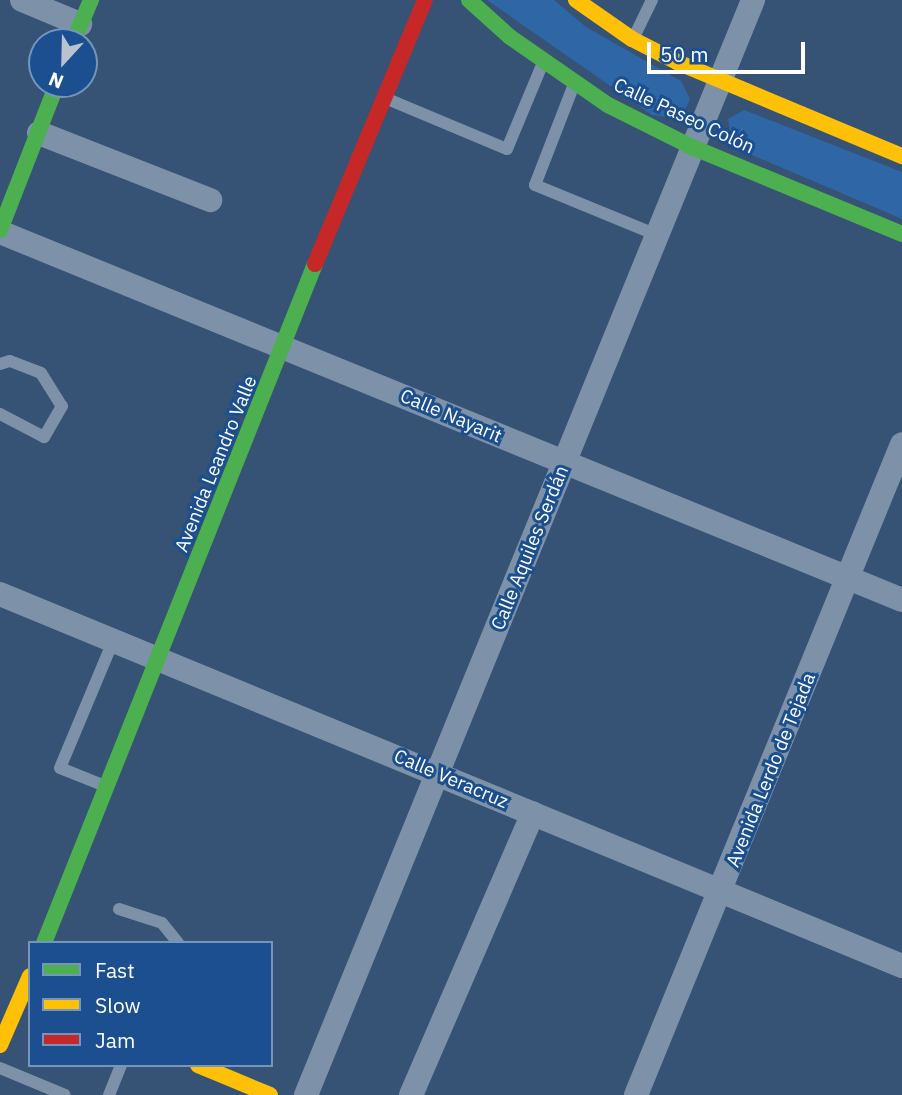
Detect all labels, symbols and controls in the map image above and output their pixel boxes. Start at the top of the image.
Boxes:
north arrow [28,28,98,98]
scale bar [650,28,808,72]
text: 50 m [660,40,709,68]
text: N [45,67,67,94]
street label: Calle Paseo Colón [610,73,758,159]
street label: Avenida Leandro Valle [170,373,262,555]
street label: Calle Nayarit [397,384,505,448]
street label: Calle Aquiles Serdán [487,462,573,634]
street label: Avenida Lerdo de Tejada [722,670,820,870]
street label: Calle Veracruz [391,745,511,813]
legend [28,941,273,1067]
text: Fast [95,956,135,984]
text: Slow [95,991,141,1019]
text: Jam [95,1026,135,1054]

